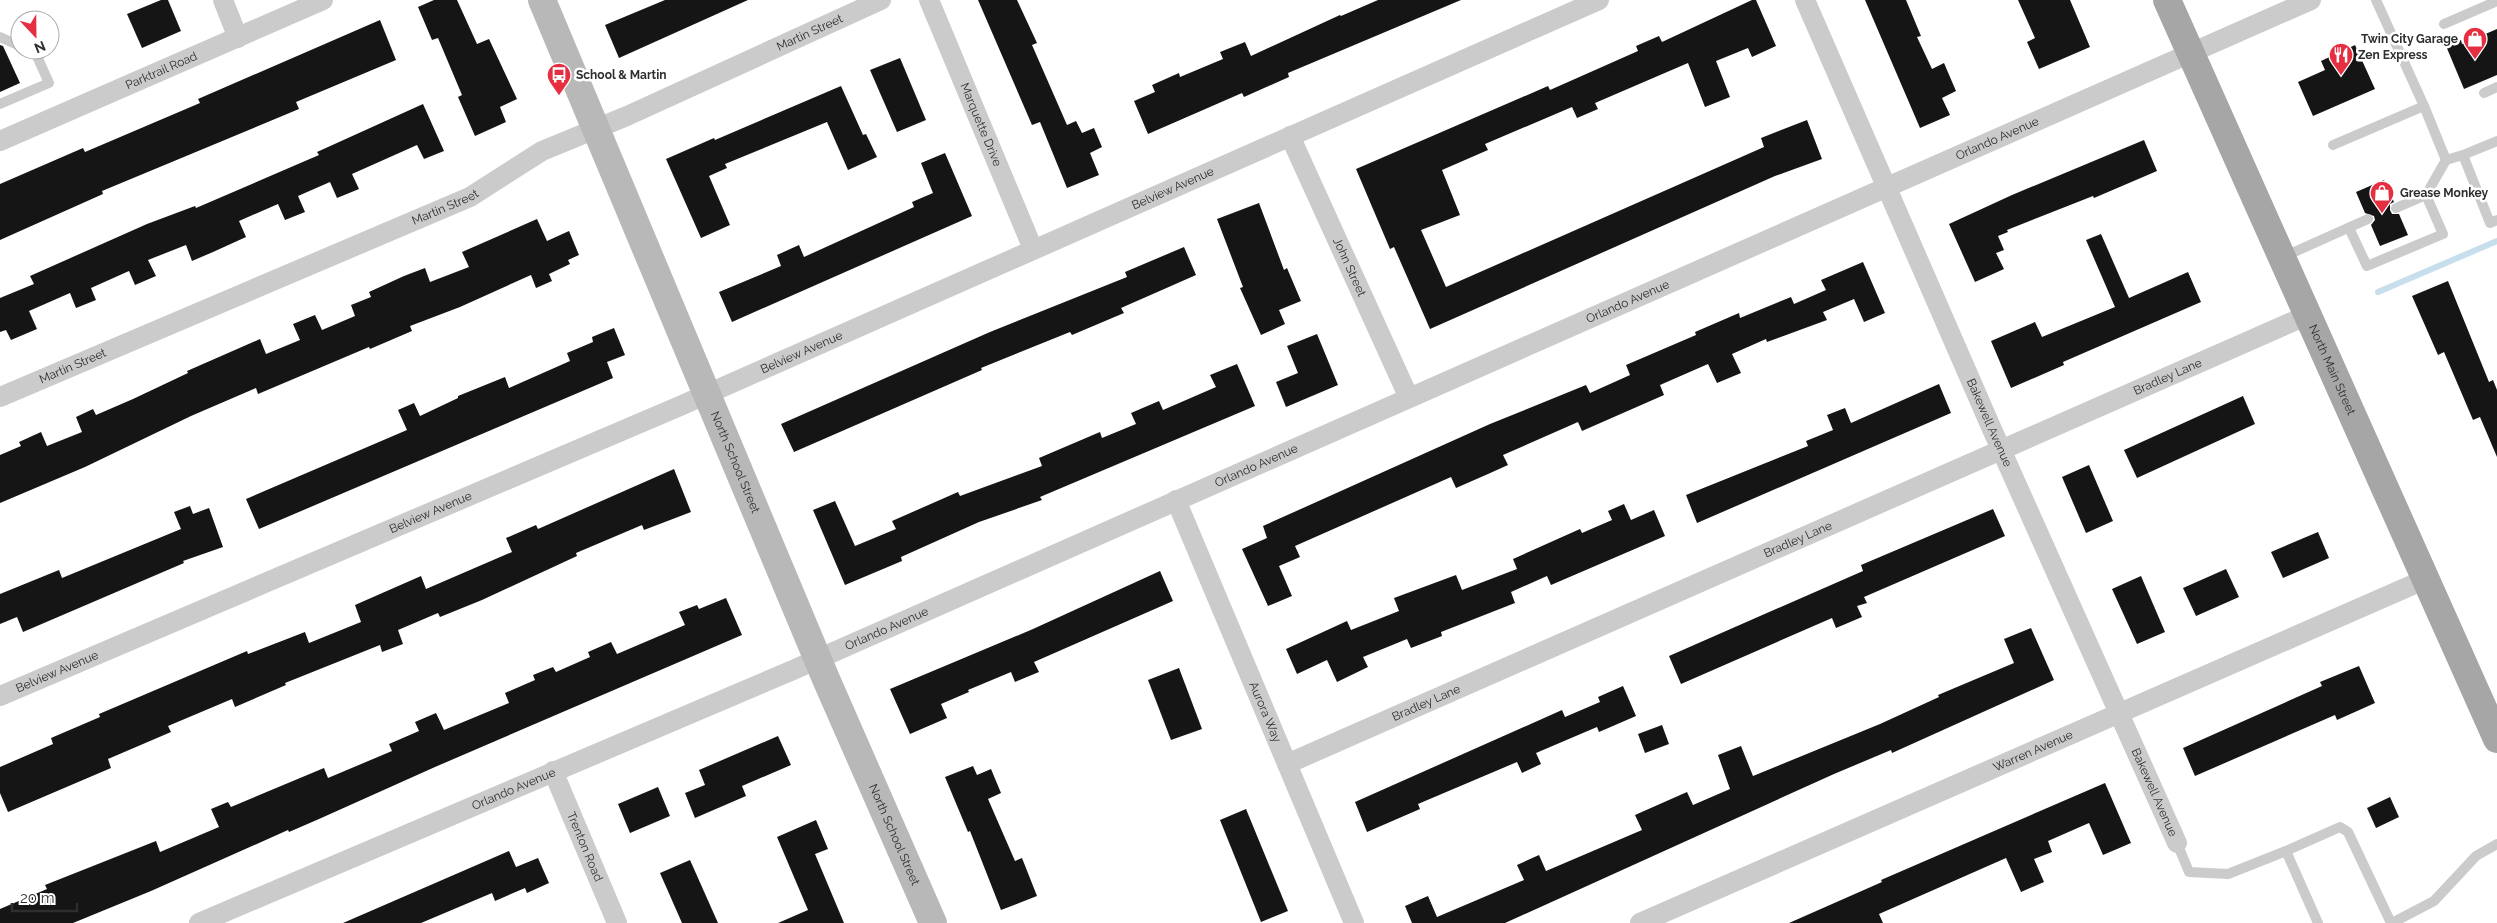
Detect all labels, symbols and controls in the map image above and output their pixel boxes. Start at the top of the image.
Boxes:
north arrow [10,10,60,60]
street label: Martin Street [774,11,845,54]
shop icon: Twin City Garage [2462,26,2488,60]
place label: Twin City Garage [2361,32,2458,46]
text: N [32,38,48,56]
restaurant icon: Zen Express [2328,42,2354,76]
place label: Zen Express [2358,48,2428,62]
street label: Parktrail Road [123,49,199,92]
bus stop icon: School & Martin [546,62,572,96]
place label: School & Martin [576,68,666,82]
street label: Marquette Drive [957,81,1005,168]
street label: Orlando Avenue [1954,114,2041,163]
street label: Belview Avenue [1130,164,1216,213]
shop icon: Grease Monkey [2369,180,2395,214]
street label: Martin Street [410,186,481,228]
place label: Grease Monkey [2400,186,2488,200]
street label: John Street [1330,235,1369,299]
street label: Orlando Avenue [1584,277,1671,326]
street label: North Main Street [2306,322,2358,417]
street label: Belview Avenue [758,328,845,377]
street label: Martin Street [37,346,108,386]
street label: Bradley Lane [2131,356,2204,398]
street label: Bakewell Avenue [1964,376,2015,469]
street label: North School Street [708,409,763,515]
street label: Orlando Avenue [1212,441,1300,490]
street label: Belview Avenue [387,489,474,536]
street label: Bradley Lane [1761,518,1834,561]
street label: Orlando Avenue [843,604,930,653]
street label: Belview Avenue [14,648,100,695]
street label: Aurora Way [1246,680,1284,745]
street label: Bradley Lane [1390,682,1462,724]
street label: Warren Avenue [1991,727,2075,775]
street label: Bakewell Avenue [2129,746,2180,839]
street label: Orlando Avenue [470,765,558,813]
street label: North School Street [866,782,923,887]
street label: Trenton Road [564,810,606,883]
scale bar [12,880,78,912]
text: 20 m [20,889,55,907]

